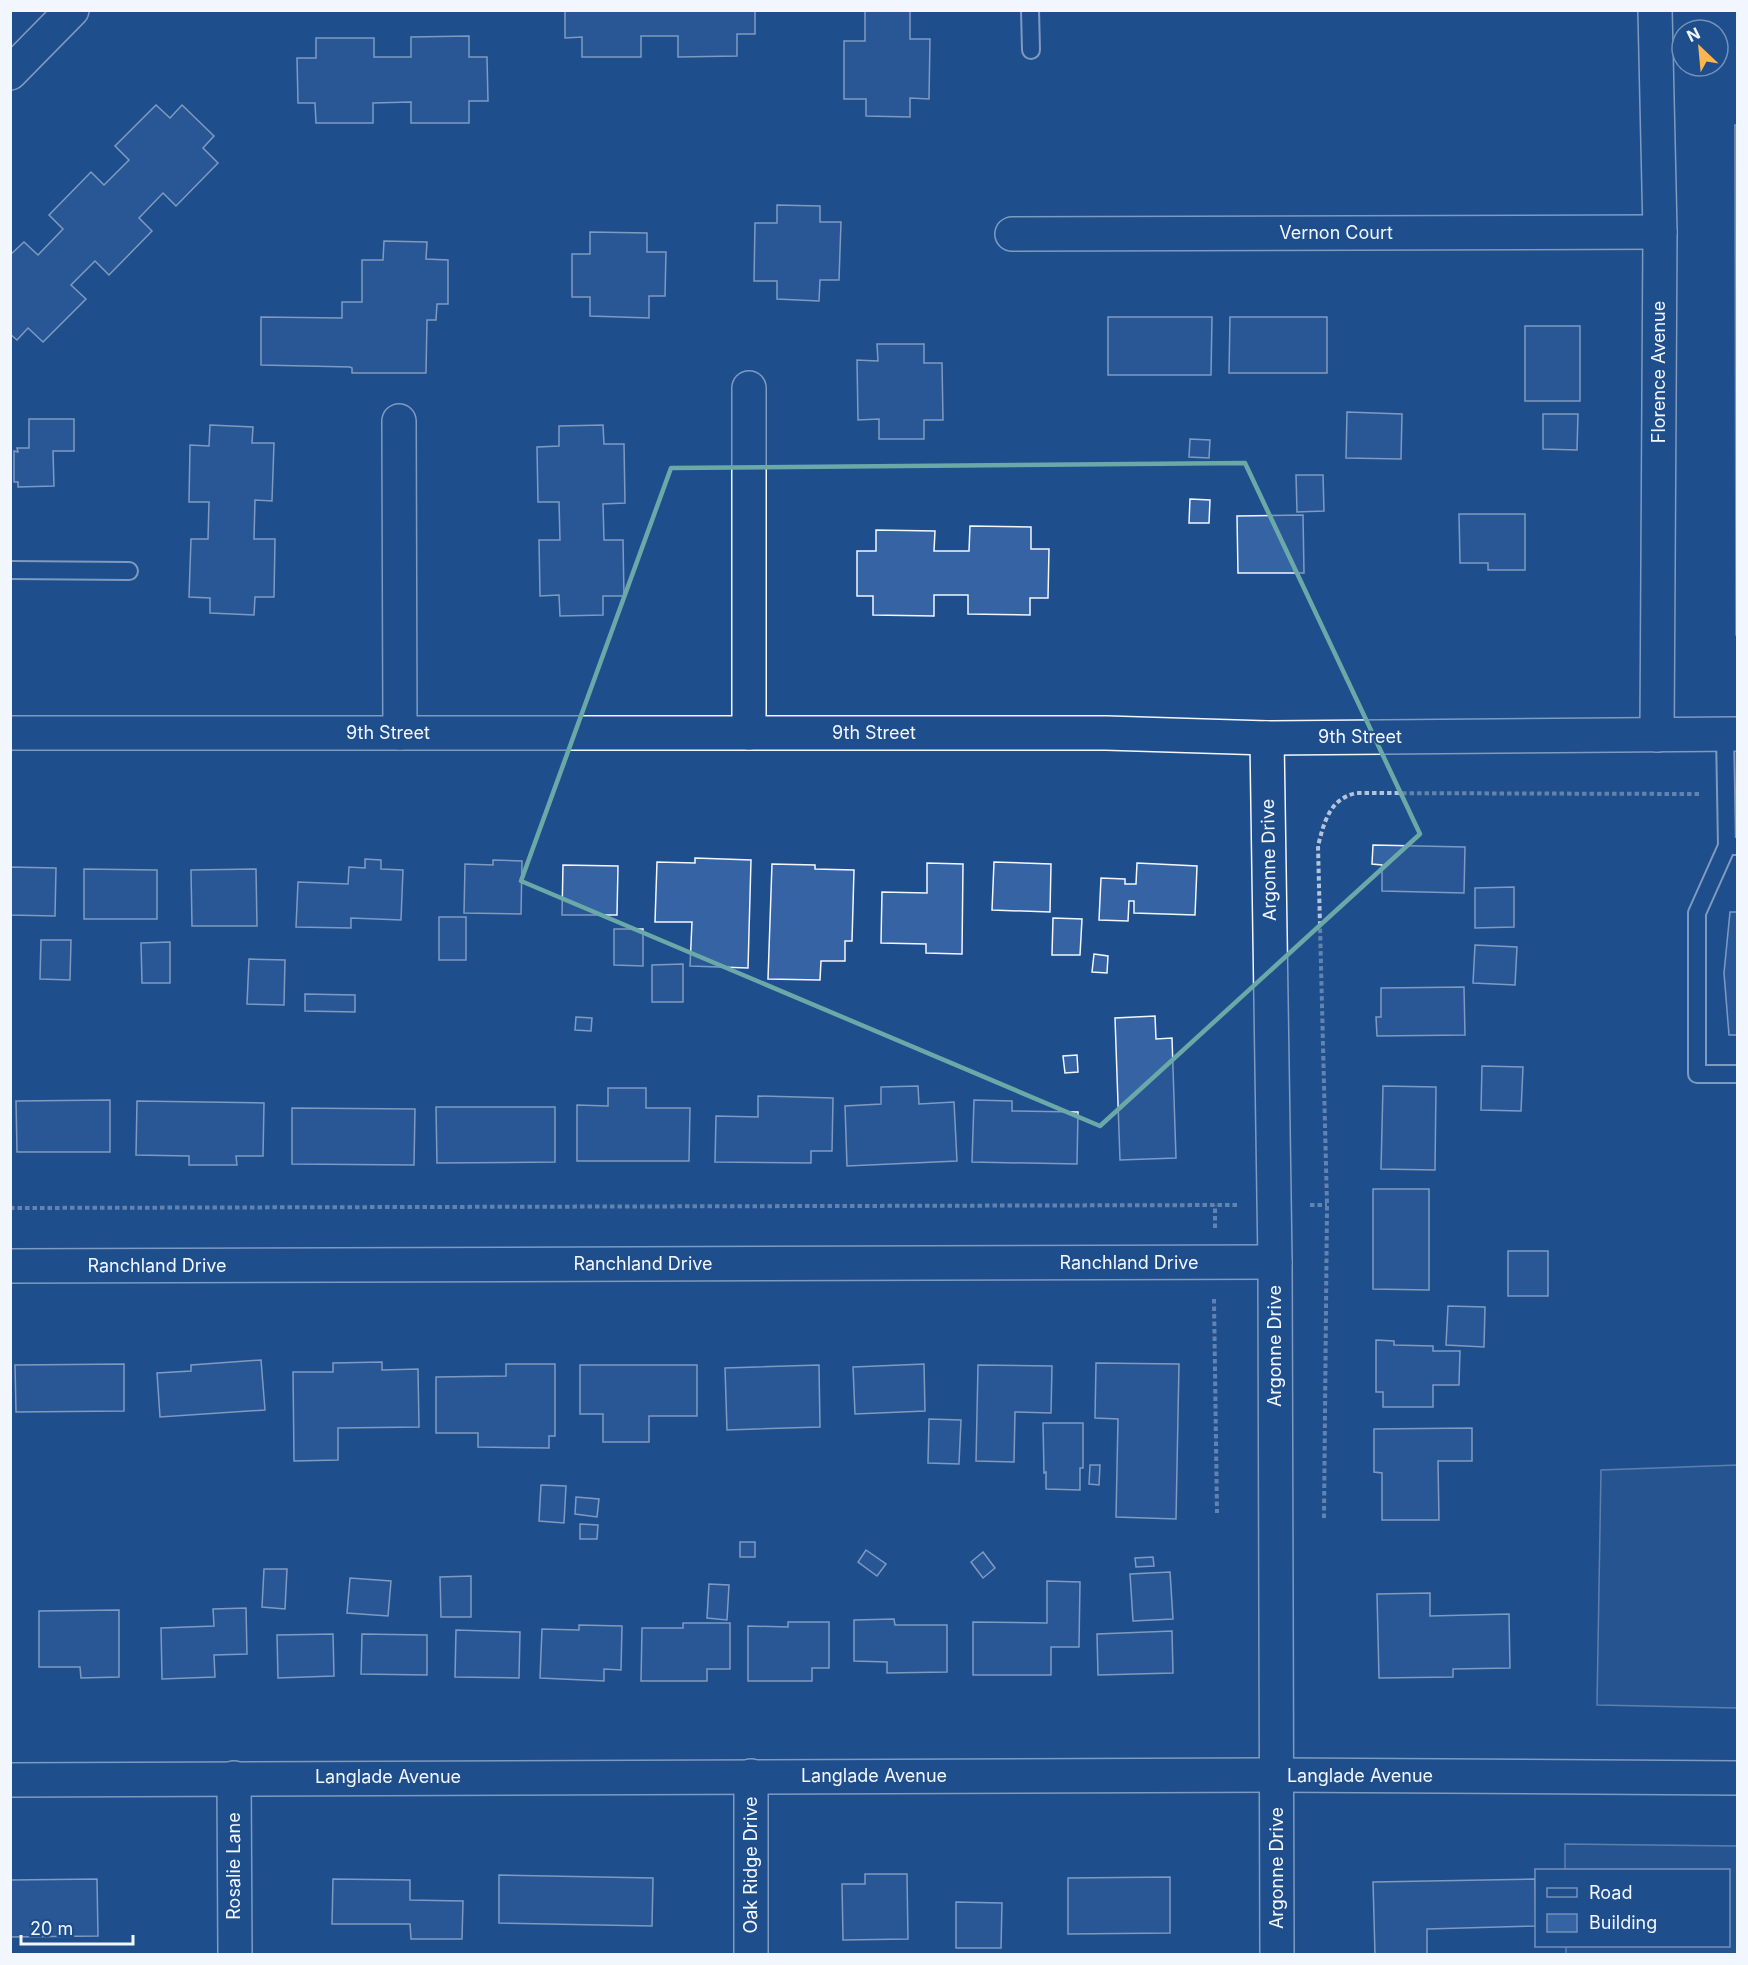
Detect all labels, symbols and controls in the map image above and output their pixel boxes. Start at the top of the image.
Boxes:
north arrow [1670,18,1730,78]
text: N [1684,23,1703,46]
street label: Vernon Court [1279,222,1393,243]
street label: Florence Avenue [1648,301,1669,443]
street label: 9th Street [346,722,430,743]
street label: 9th Street [832,722,916,743]
street label: 9th Street [1318,726,1402,747]
street label: Argonne Drive [1257,799,1280,921]
street label: Ranchland Drive [1059,1252,1199,1273]
street label: Ranchland Drive [573,1253,713,1274]
street label: Ranchland Drive [87,1255,227,1276]
street label: Argonne Drive [1264,1285,1285,1407]
street label: Langlade Avenue [801,1765,947,1786]
street label: Langlade Avenue [1287,1765,1433,1786]
street label: Langlade Avenue [315,1766,461,1787]
street label: Oak Ridge Drive [740,1796,761,1934]
street label: Argonne Drive [1266,1807,1287,1929]
street label: Rosalie Lane [223,1812,244,1920]
legend [1535,1869,1730,1947]
text: Road [1589,1882,1632,1903]
scale bar [21,1908,134,1946]
text: Building [1589,1912,1657,1933]
text: 20 m [30,1918,73,1939]

